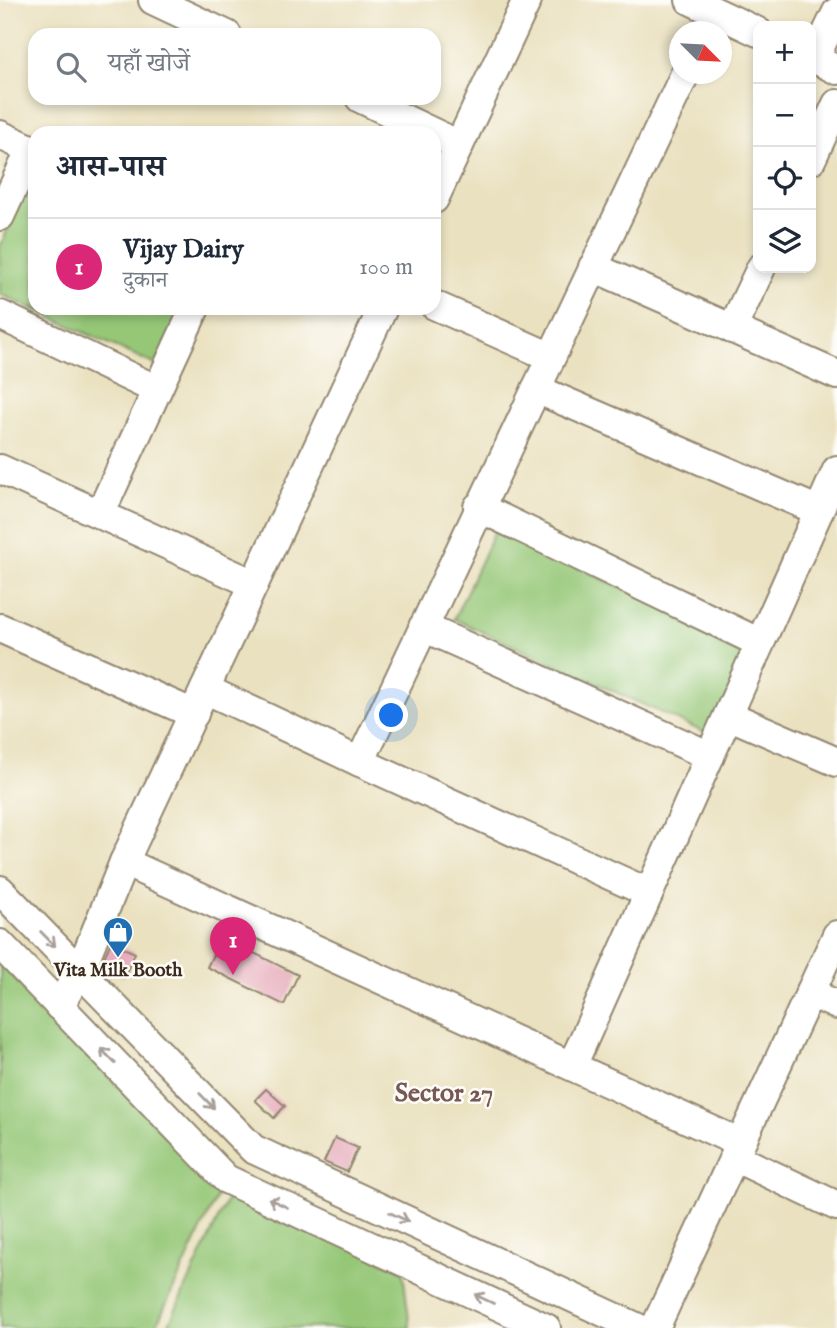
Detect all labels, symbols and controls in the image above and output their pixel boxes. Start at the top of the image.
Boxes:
north arrow [669,21,732,84]
map controls [753,21,816,273]
button: + [753,21,816,84]
search box [28,28,441,105]
text: यहाँ खोजें [108,47,190,80]
icon: search [52,48,90,86]
button: − [753,84,816,147]
button: locate [753,147,816,210]
text: आस-पास [56,149,165,187]
button: layers [753,210,816,273]
text: Vijay Dairy [123,233,244,266]
text: 1 [75,253,83,282]
text: 100 m [359,253,413,282]
text: दुकान [123,266,167,295]
your location [374,698,408,732]
shop icon: Vita Milk Booth [101,915,135,959]
pin: 1 [210,917,256,975]
one-way arrow [39,930,56,947]
place label: Vita Milk Booth [53,959,183,983]
one-way arrow [99,1048,116,1065]
district label: Sector 27 [395,1077,493,1110]
one-way arrow [198,1093,215,1110]
one-way arrow [268,1196,289,1209]
one-way arrow [388,1211,409,1224]
one-way arrow [474,1292,495,1305]

